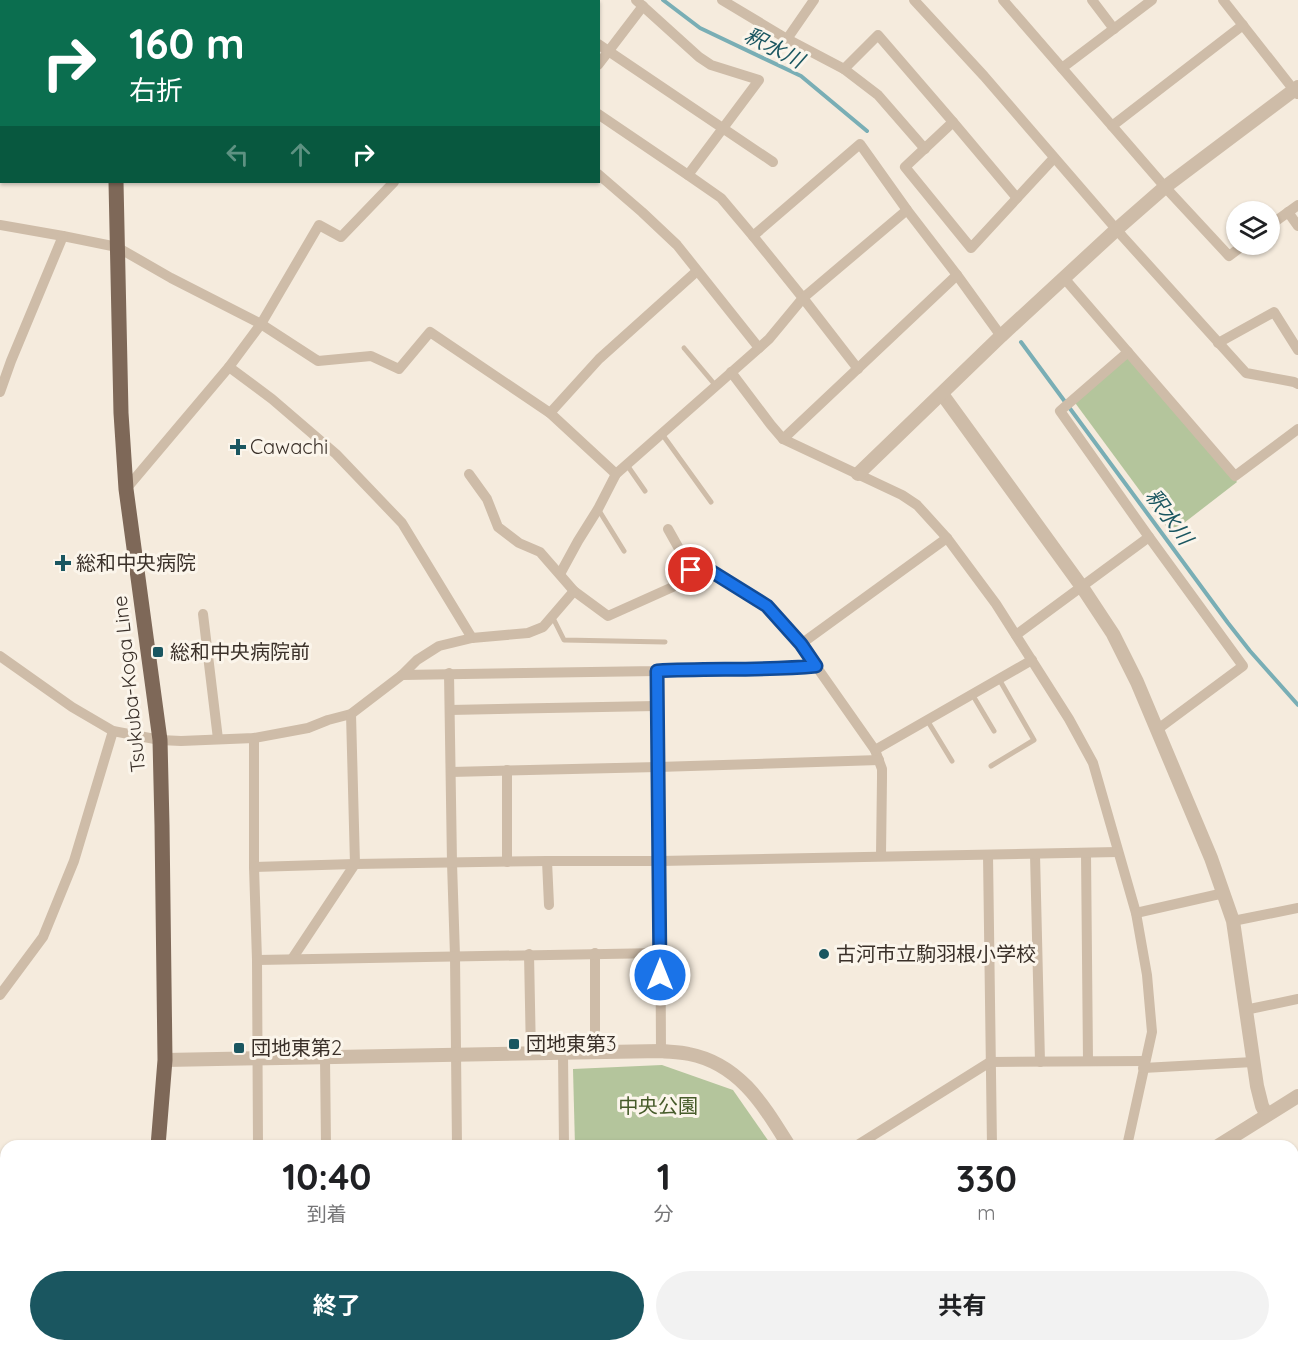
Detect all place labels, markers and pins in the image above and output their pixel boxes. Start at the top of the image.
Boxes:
place label: Cawachi [250,434,328,459]
marker: Cawachi [231,440,245,454]
pin [665,544,716,595]
place label: 総和中央病院 [76,550,196,575]
marker: 総和中央病院 [54,554,72,572]
place label: 総和中央病院前 [170,639,310,664]
marker: 総和中央病院前 [151,645,165,659]
place label: 古河市立駒羽根小学校 [836,941,1036,966]
marker: 古河市立駒羽根小学校 [817,947,831,961]
place label: 団地東第3 [526,1031,616,1056]
place label: 団地東第2 [251,1035,342,1060]
marker: 団地東第3 [507,1037,521,1051]
marker: 団地東第2 [232,1041,246,1055]

